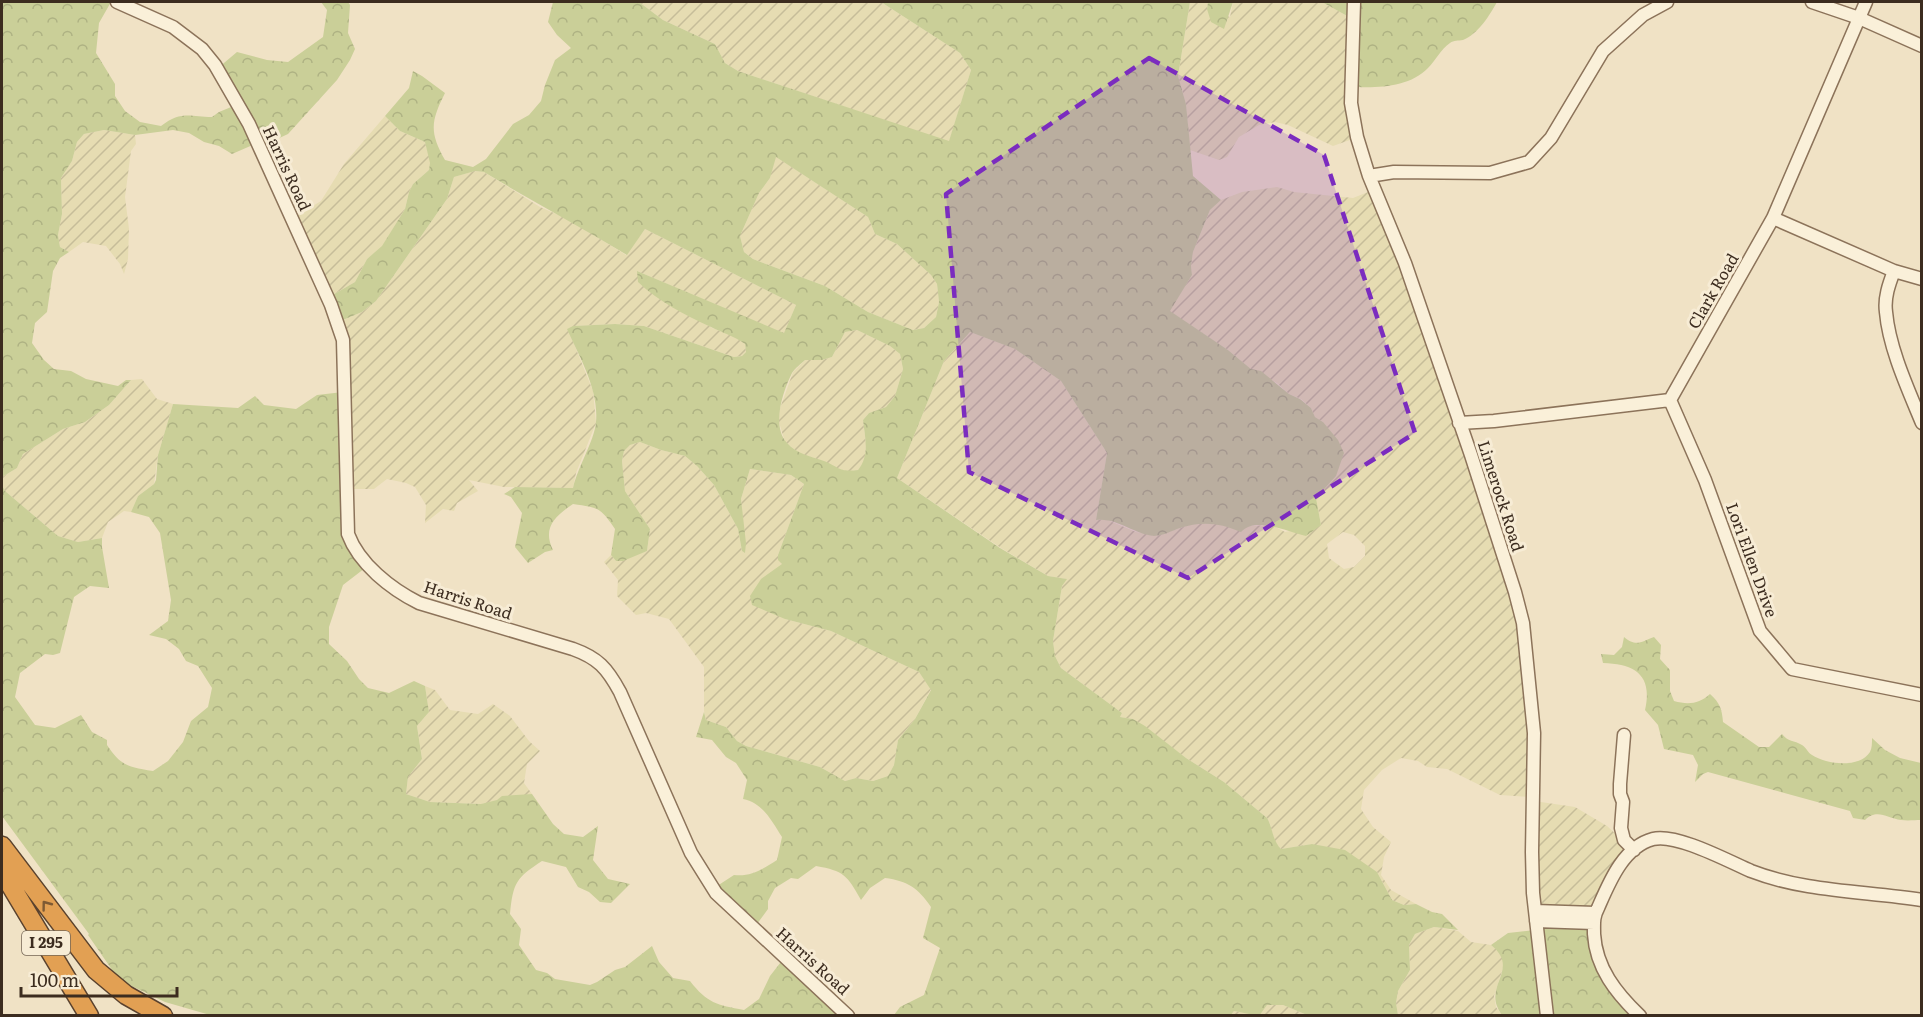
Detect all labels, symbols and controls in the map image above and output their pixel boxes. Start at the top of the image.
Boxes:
street label: Harris Road [258,121,318,214]
street label: Clark Road [1681,248,1744,333]
street label: Limerock Road [1473,437,1531,555]
street label: Lori Ellen Drive [1721,499,1785,620]
street label: Harris Road [421,573,516,625]
one-way arrow [42,901,53,912]
street label: Harris Road [772,921,856,1000]
road number: I 295 [22,931,70,955]
scale bar [21,960,177,998]
text: 100 m [30,966,79,993]

